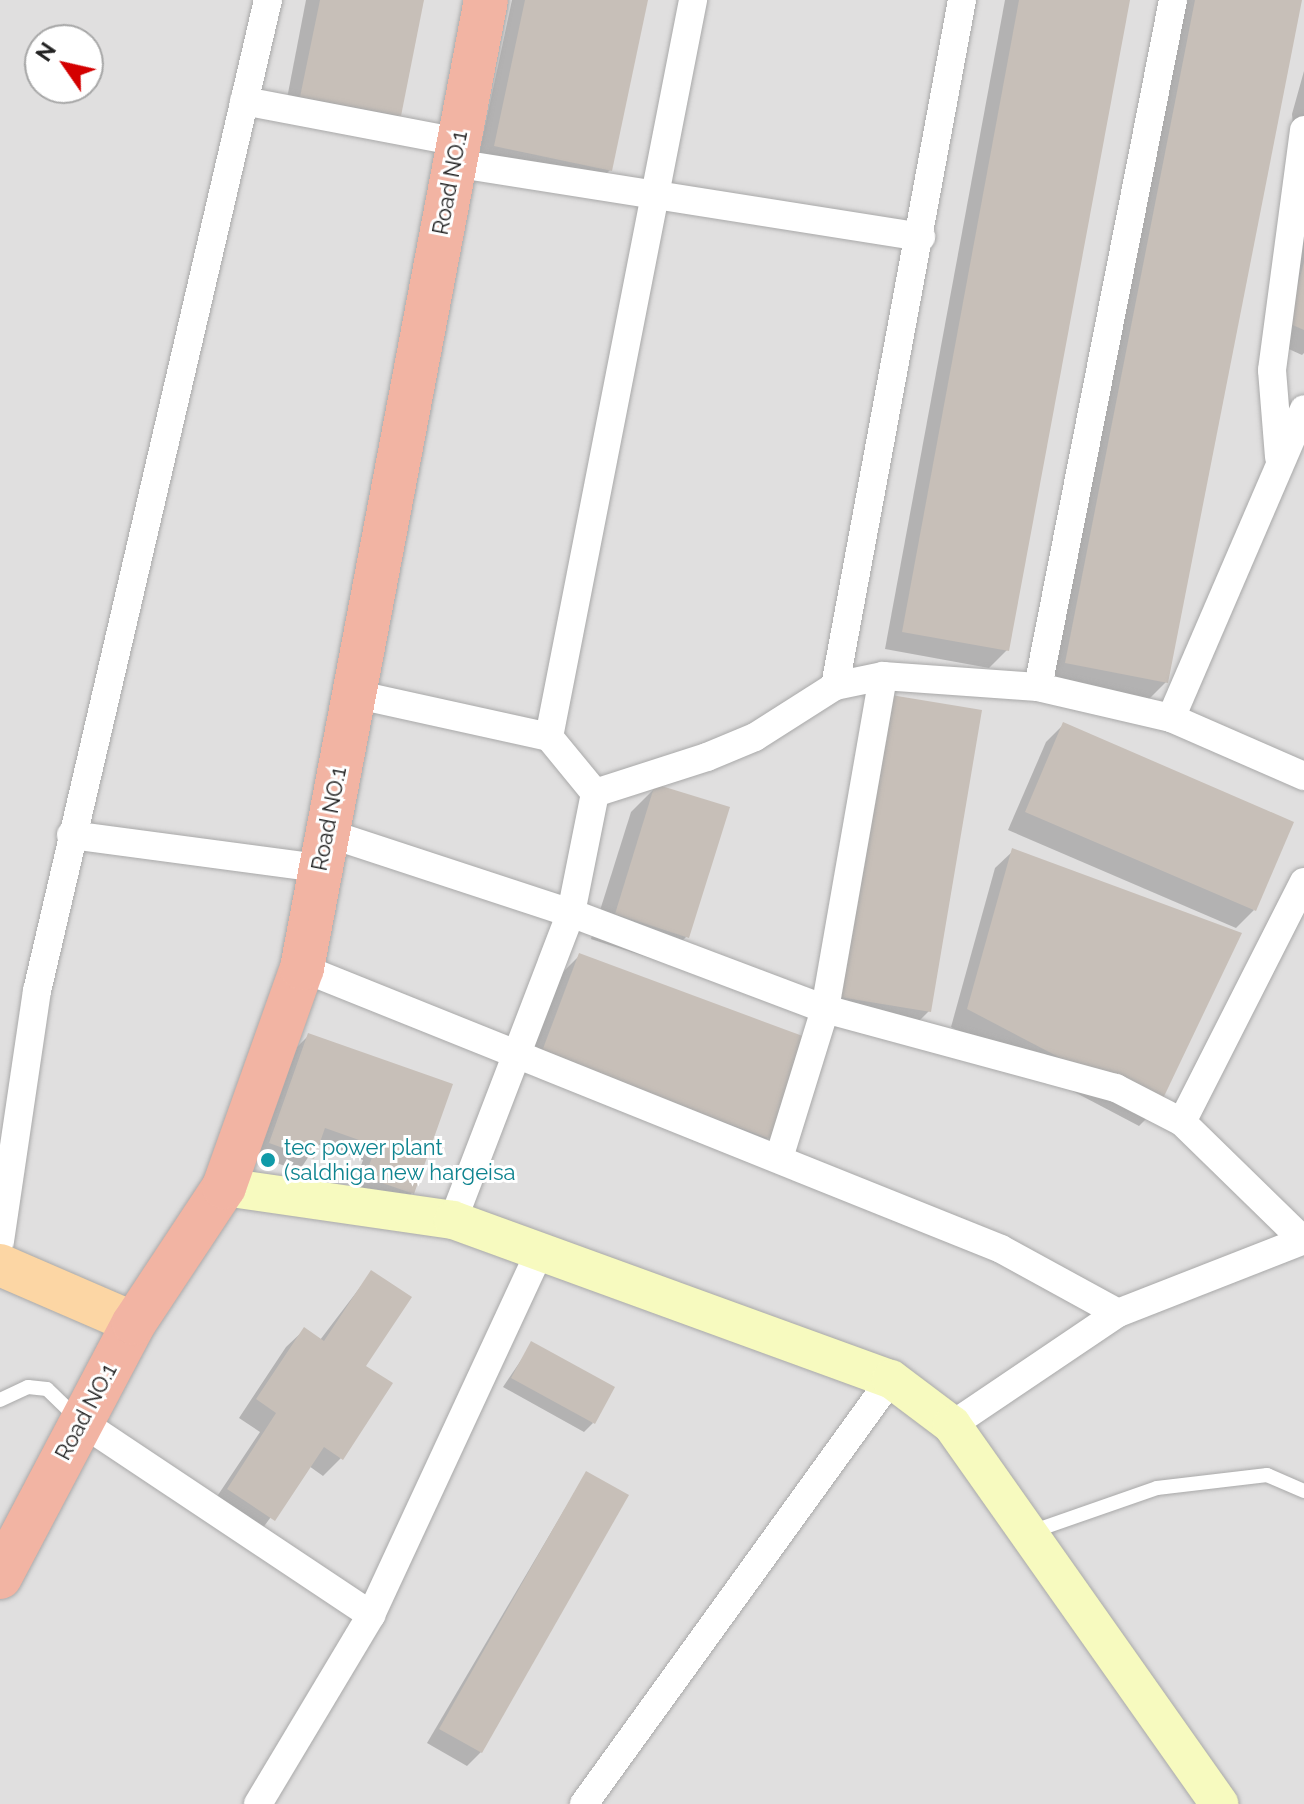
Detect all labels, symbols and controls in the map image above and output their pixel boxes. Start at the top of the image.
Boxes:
north arrow [24,24,104,104]
text: N [30,37,61,66]
street label: Road NO.1 [427,129,473,237]
street label: Road NO.1 [306,765,352,873]
place label: tec power plant (saldhiga new hargeisa [284,1134,516,1186]
marker: tec power plant (saldhiga new hargeisa [259,1151,277,1169]
street label: Road NO.1 [50,1359,122,1465]

